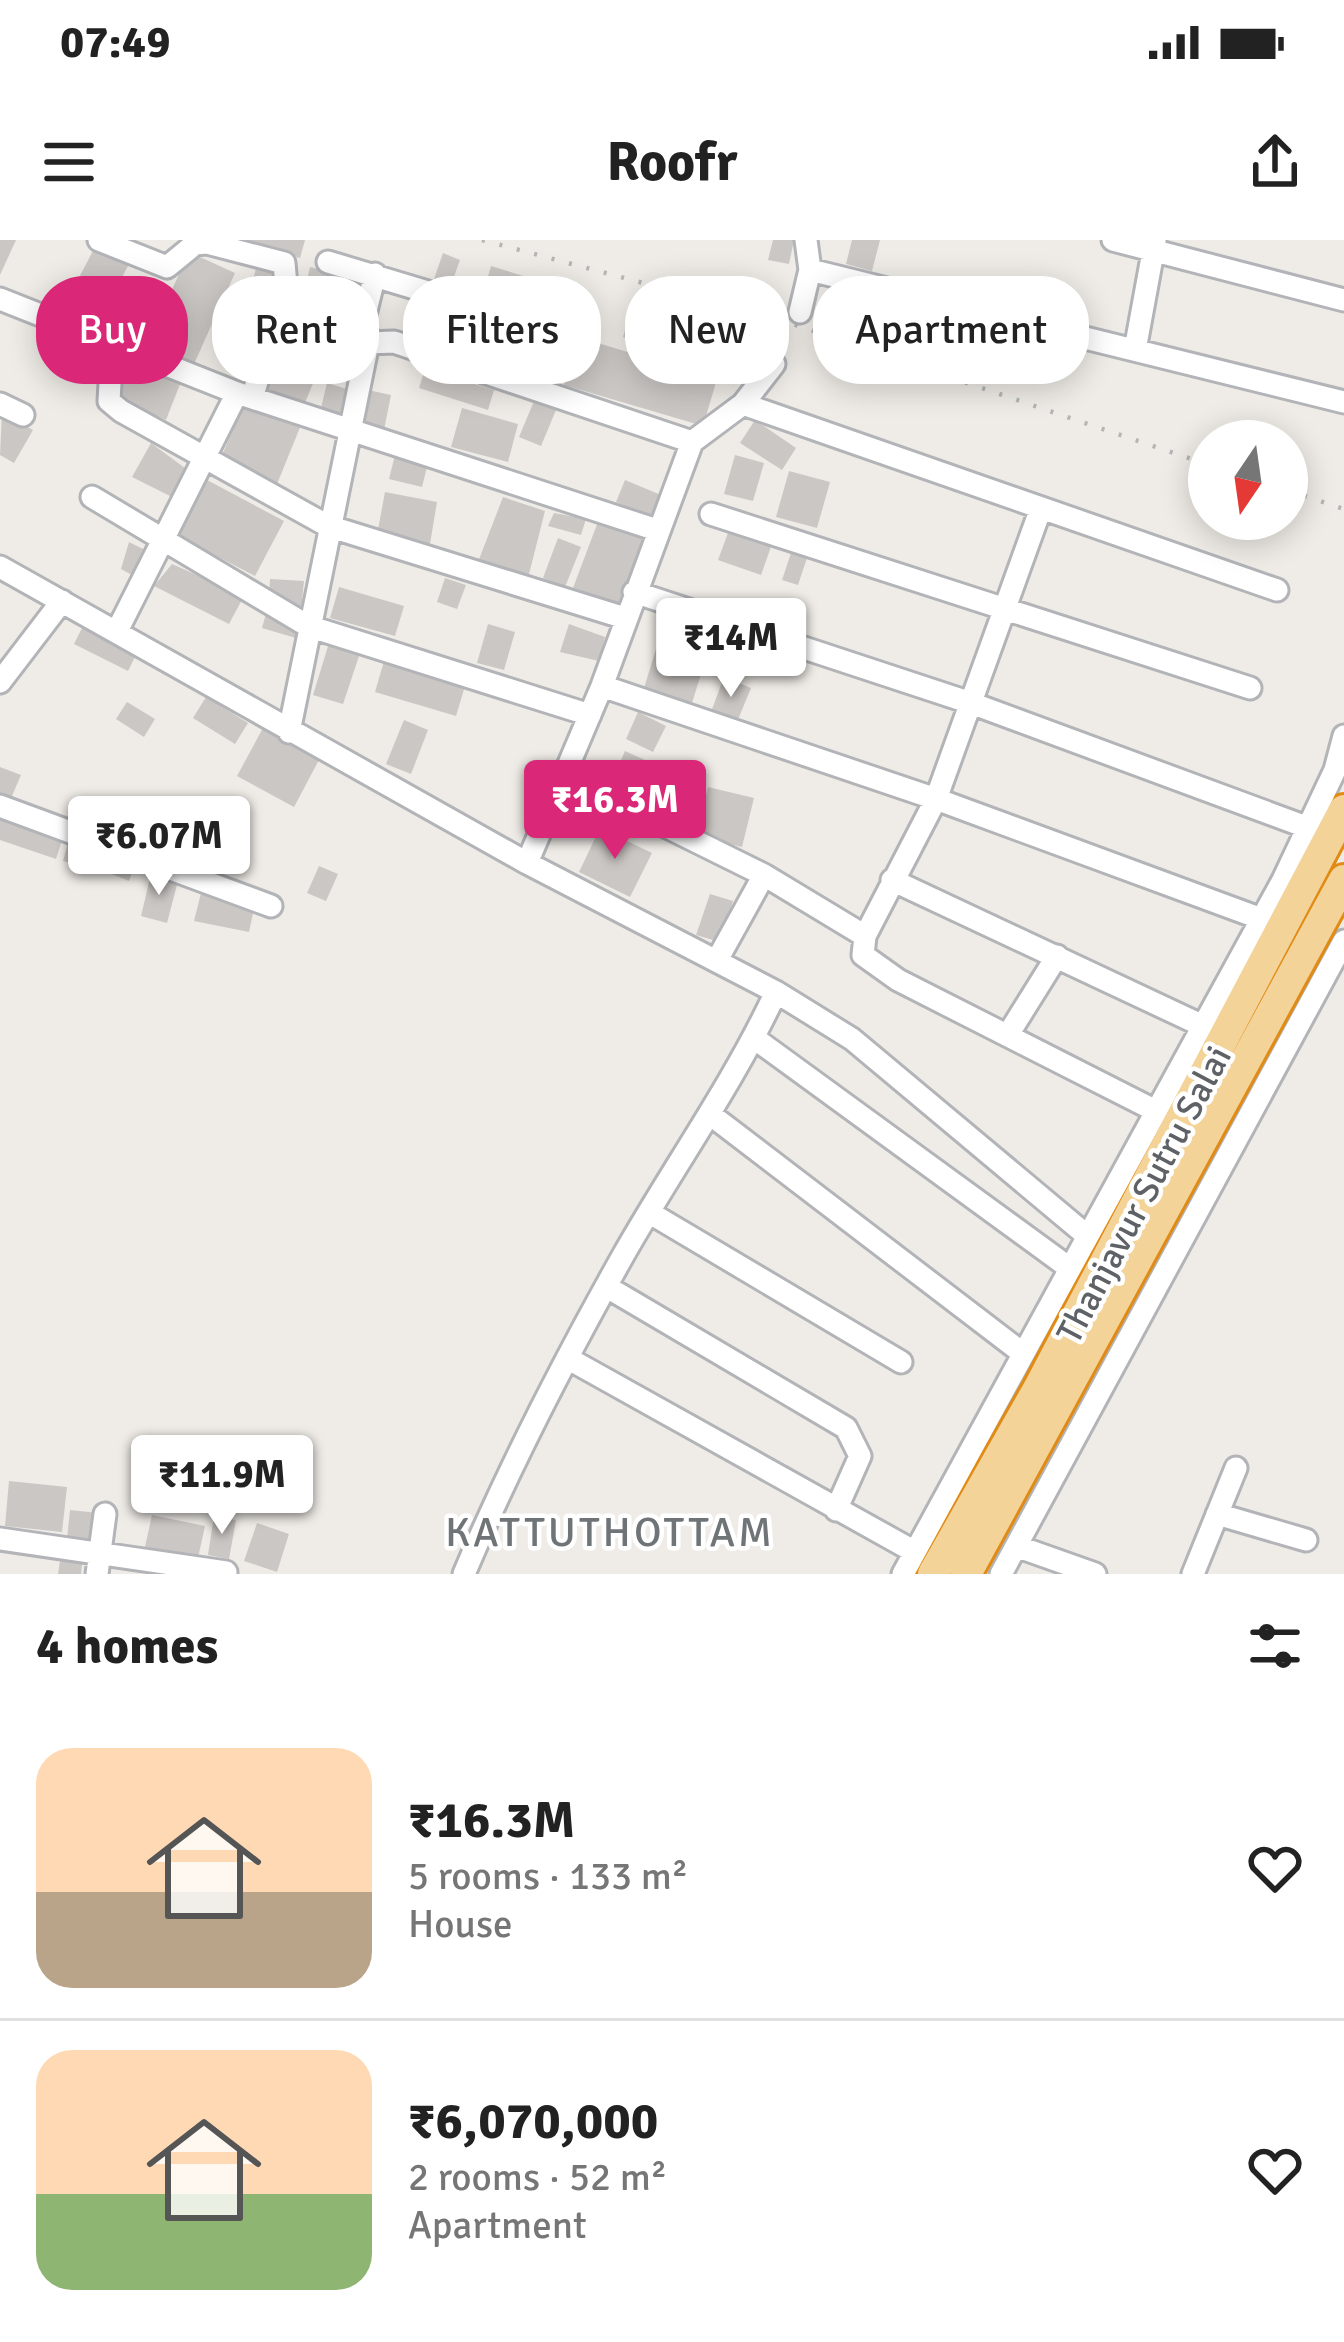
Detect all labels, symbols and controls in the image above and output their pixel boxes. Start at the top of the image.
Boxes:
text: 07:49 [60,15,170,70]
icon: menu [36,129,102,195]
text: Roofr [607,129,737,196]
icon: share [1242,129,1308,195]
chip: Buy [36,276,188,384]
chip: Rent [212,276,379,384]
chip: Filters [403,276,601,384]
chip: New [625,276,789,384]
chip: Apartment [813,276,1089,384]
north arrow [1188,420,1308,540]
map controls [1188,420,1308,540]
pin: ₹14M [660,598,802,700]
text: ₹14M [683,613,779,661]
pin: ₹16.3M [517,760,713,862]
text: ₹16.3M [551,775,679,823]
pin: ₹6.07M [61,796,257,898]
text: ₹6.07M [95,811,223,859]
street label: Thanjavur Sutru Salai [1047,1038,1242,1351]
pin: ₹11.9M [124,1435,320,1537]
text: ₹11.9M [158,1450,286,1498]
district label: KATTUTHOTTAM [445,1507,775,1558]
icon: filters [1242,1613,1308,1679]
text: 4 homes [36,1615,218,1678]
text: ₹16.3M [408,1789,575,1852]
icon: home [132,1796,276,1940]
icon: heart [1242,1835,1308,1901]
text: 5 rooms · 133 m² [408,1852,688,1900]
text: House [408,1900,513,1948]
text: ₹6,070,000 [408,2090,658,2153]
icon: home [132,2098,276,2242]
icon: heart [1242,2137,1308,2203]
text: 2 rooms · 52 m² [408,2153,667,2201]
text: Apartment [408,2201,587,2249]

